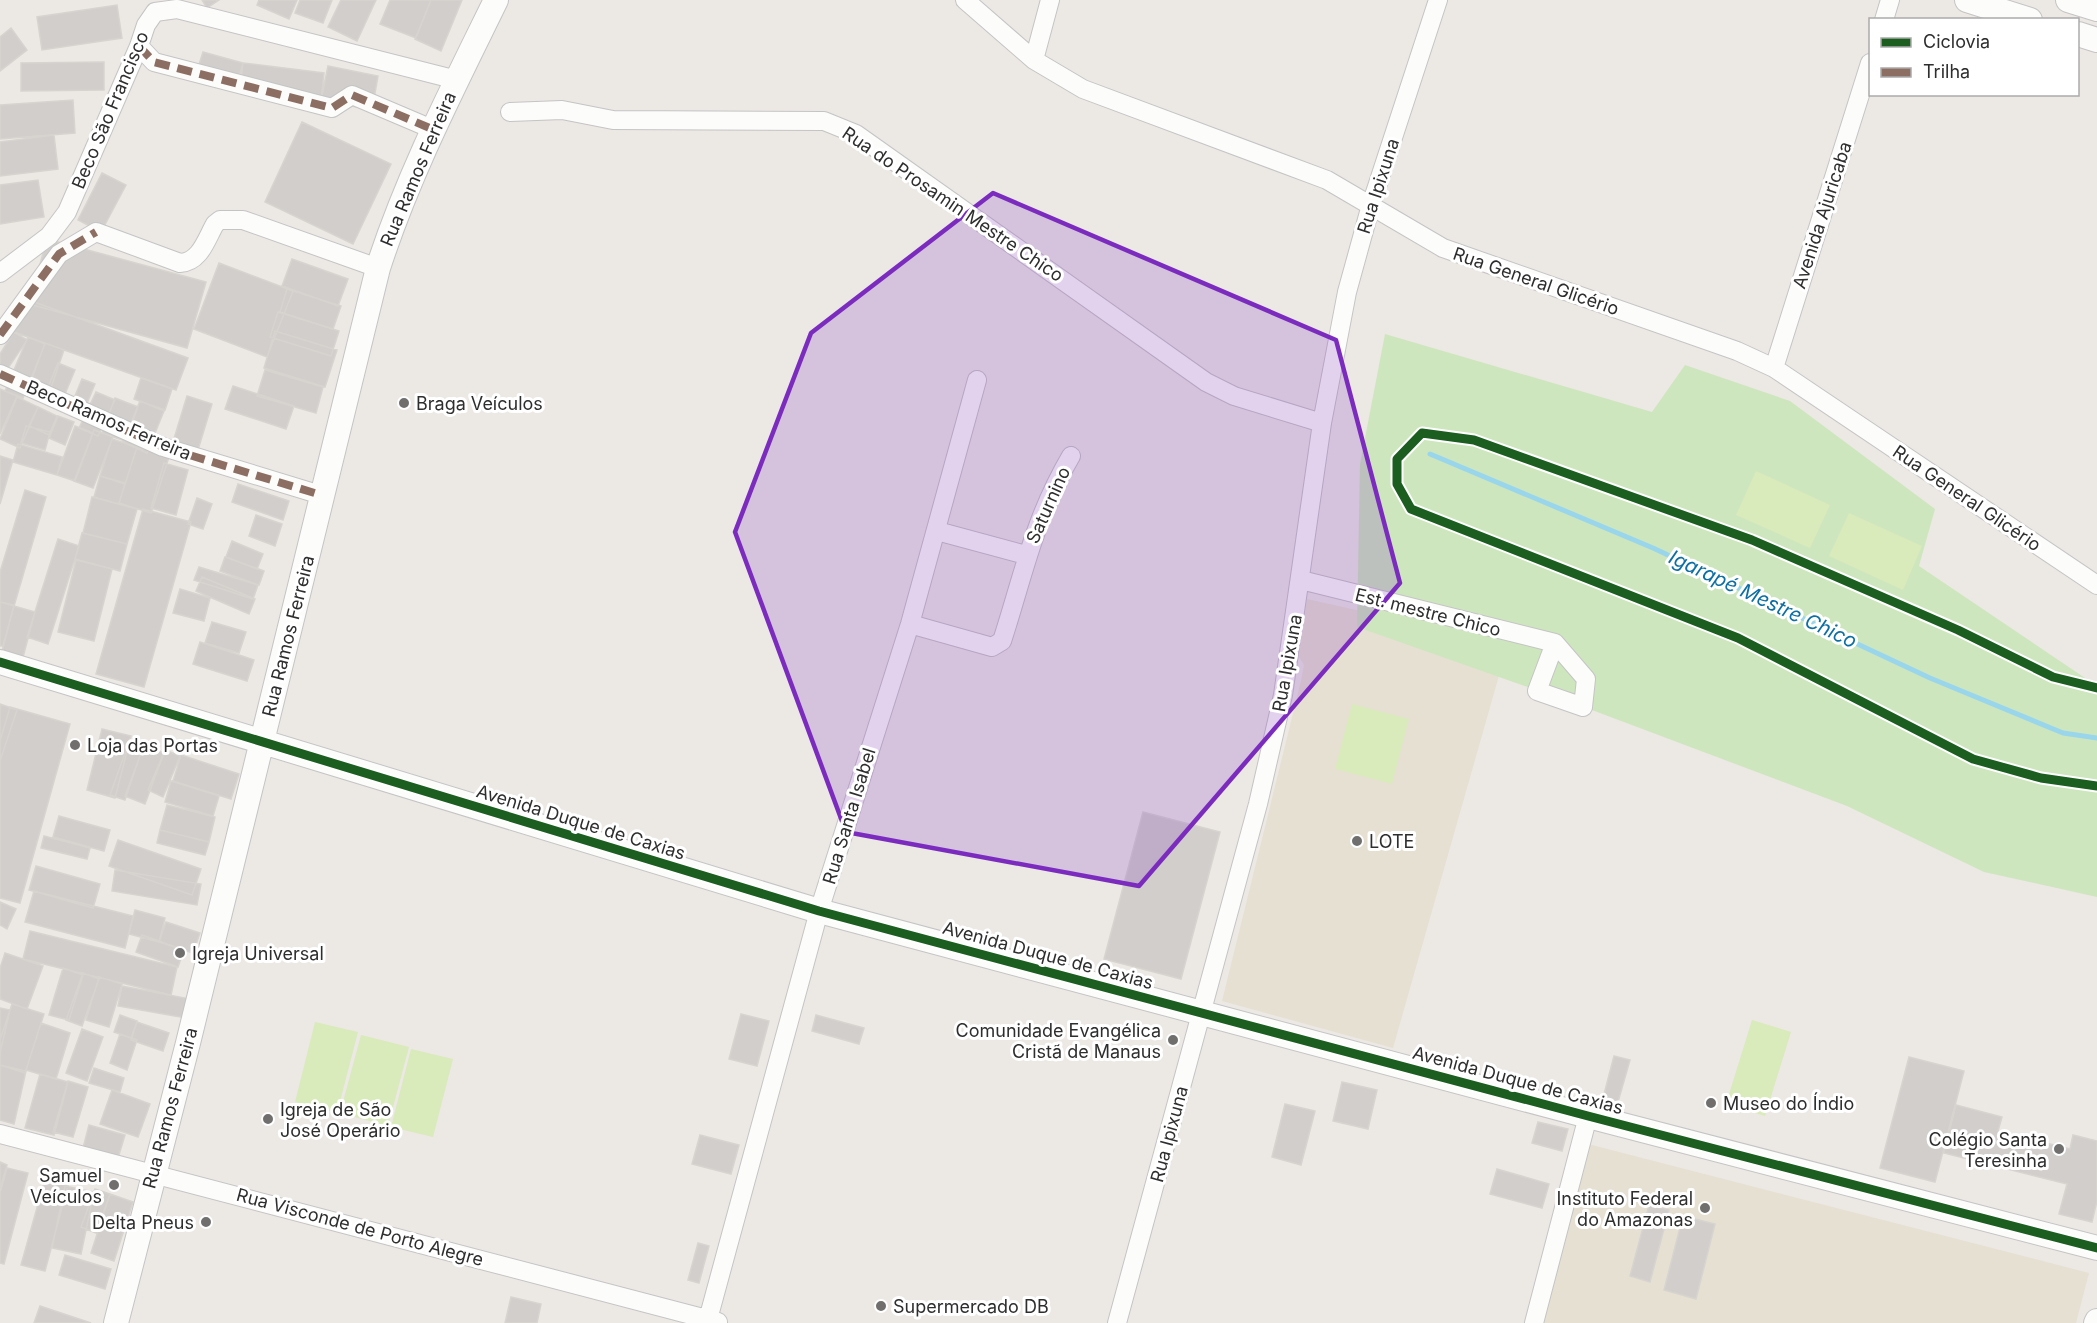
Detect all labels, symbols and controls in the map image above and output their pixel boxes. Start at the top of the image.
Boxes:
legend [1869,18,2079,96]
street label: Beco São Francisco [67,28,153,192]
text: Ciclovia [1923,31,1990,52]
text: Trilha [1923,61,1970,82]
street label: Rua Ramos Ferreira [376,89,460,249]
street label: Rua do Prosamin Mestre Chico [839,122,1067,286]
street label: Rua Ipixuna [1353,136,1403,236]
street label: Avenida Ajuricaba [1788,139,1856,291]
street label: Rua General Glicério [1450,243,1622,319]
street label: Beco Ramos Ferreira [24,376,194,464]
place label: Braga Veículos [416,393,543,414]
marker: Braga Veículos [397,396,411,410]
street label: Rua General Glicério [1889,441,2045,555]
street label: Saturnino [1022,463,1074,547]
water label: Igarapé Mestre Chico [1665,545,1861,653]
street label: Rua Ramos Ferreira [258,553,318,719]
street label: Est. mestre Chico [1353,584,1503,640]
street label: Rua Ipixuna [1268,613,1306,713]
place label: Loja das Portas [87,735,218,756]
marker: Loja das Portas [68,738,82,752]
street label: Rua Santa Isabel [818,745,880,887]
street label: Avenida Duque de Caxias [474,780,688,864]
place label: LOTE [1369,831,1414,852]
marker: LOTE [1350,834,1364,848]
street label: Avenida Duque de Caxias [940,917,1156,993]
place label: Igreja Universal [192,943,324,964]
marker: Igreja Universal [173,946,187,960]
place label: Comunidade Evangélica Cristã de Manaus [956,1020,1161,1062]
street label: Rua Ramos Ferreira [138,1025,202,1191]
marker: Comunidade Evangélica Cristã de Manaus [1166,1033,1180,1047]
street label: Avenida Duque de Caxias [1410,1042,1626,1118]
street label: Rua Ipixuna [1146,1084,1192,1184]
place label: Museo do Índio [1723,1092,1854,1114]
marker: Museo do Índio [1704,1096,1718,1110]
place label: Igreja de São José Operário [280,1099,401,1141]
marker: Igreja de São José Operário [261,1112,275,1126]
place label: Colégio Santa Teresinha [1929,1129,2047,1171]
marker: Colégio Santa Teresinha [2052,1142,2066,1156]
place label: Samuel Veículos [30,1165,102,1207]
marker: Samuel Veículos [107,1178,121,1192]
street label: Rua Visconde de Porto Alegre [234,1184,486,1270]
place label: Instituto Federal do Amazonas [1557,1188,1693,1230]
marker: Instituto Federal do Amazonas [1698,1201,1712,1215]
place label: Delta Pneus [92,1212,194,1233]
marker: Delta Pneus [199,1215,213,1229]
place label: Supermercado DB [893,1296,1049,1317]
marker: Supermercado DB [874,1299,888,1313]

